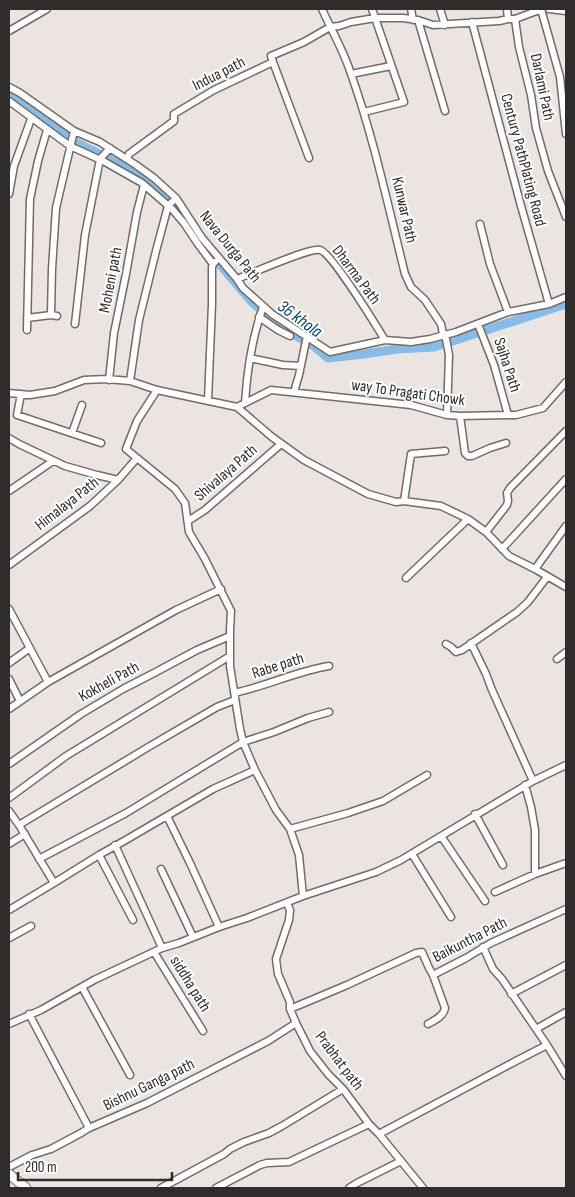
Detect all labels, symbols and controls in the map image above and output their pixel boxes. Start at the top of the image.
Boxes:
street label: Darlami Path [526,52,558,122]
street label: Indua path [189,53,249,95]
street label: Century PathPlating Road [496,92,550,228]
street label: Kunwar Path [387,175,421,245]
street label: Nava Durga Path [195,207,265,287]
street label: Dharma Path [328,242,384,308]
street label: Moheni path [95,246,127,314]
water label: 36 khola [274,296,327,343]
street label: Sajha Path [489,336,525,394]
street label: way To Pragati Chowk [350,376,466,410]
street label: Shivalaya Path [191,441,261,505]
street label: Himalaya Path [31,473,103,535]
street label: Rabe path [250,649,306,683]
street label: Kokheli Path [75,658,143,706]
street label: Baikuntha Path [430,913,510,967]
street label: siddha path [165,953,215,1015]
street label: Prabhat path [311,1028,367,1094]
street label: Bishnu Ganga path [100,1055,198,1115]
scale bar [18,1150,171,1182]
text: 200 m [25,1158,57,1177]

